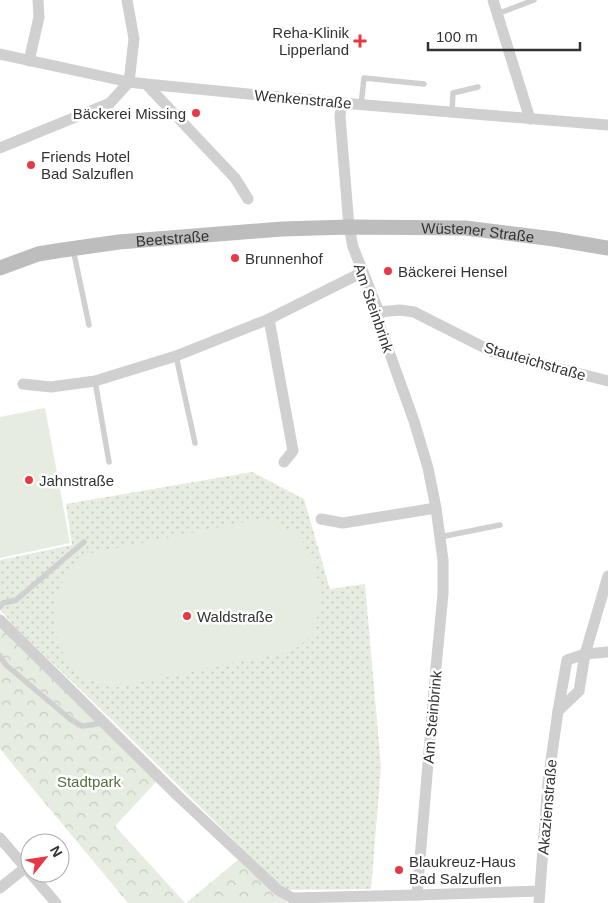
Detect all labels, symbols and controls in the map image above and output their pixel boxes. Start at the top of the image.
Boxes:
scale bar [428,20,580,52]
place label: Reha-Klinik Lipperland [272,24,349,58]
text: 100 m [436,28,478,45]
marker: Reha-Klinik Lipperland [353,34,367,48]
street label: Wenkenstraße [254,86,352,112]
place label: Bäckerei Missing [73,105,186,122]
marker: Bäckerei Missing [190,107,202,119]
place label: Friends Hotel Bad Salzuflen [41,148,134,182]
marker: Friends Hotel Bad Salzuflen [25,159,37,171]
street label: Wüstener Straße [421,219,535,245]
street label: Beetstraße [135,226,210,249]
place label: Brunnenhof [245,250,323,267]
marker: Brunnenhof [229,252,241,264]
street label: Am Steinbrink [351,261,397,355]
place label: Bäckerei Hensel [398,263,507,280]
marker: Bäckerei Hensel [382,265,394,277]
street label: Stauteichstraße [482,338,588,384]
place label: Jahnstraße [39,472,114,489]
marker: Jahnstraße [23,474,35,486]
place label: Waldstraße [197,608,273,625]
marker: Waldstraße [181,610,193,622]
street label: Am Steinbrink [419,669,445,764]
street label: Akazienstraße [534,759,560,855]
park label: Stadtpark [57,773,122,790]
north arrow [20,833,70,883]
text: N [47,843,66,860]
place label: Blaukreuz-Haus Bad Salzuflen [409,853,516,887]
marker: Blaukreuz-Haus Bad Salzuflen [393,864,405,876]

